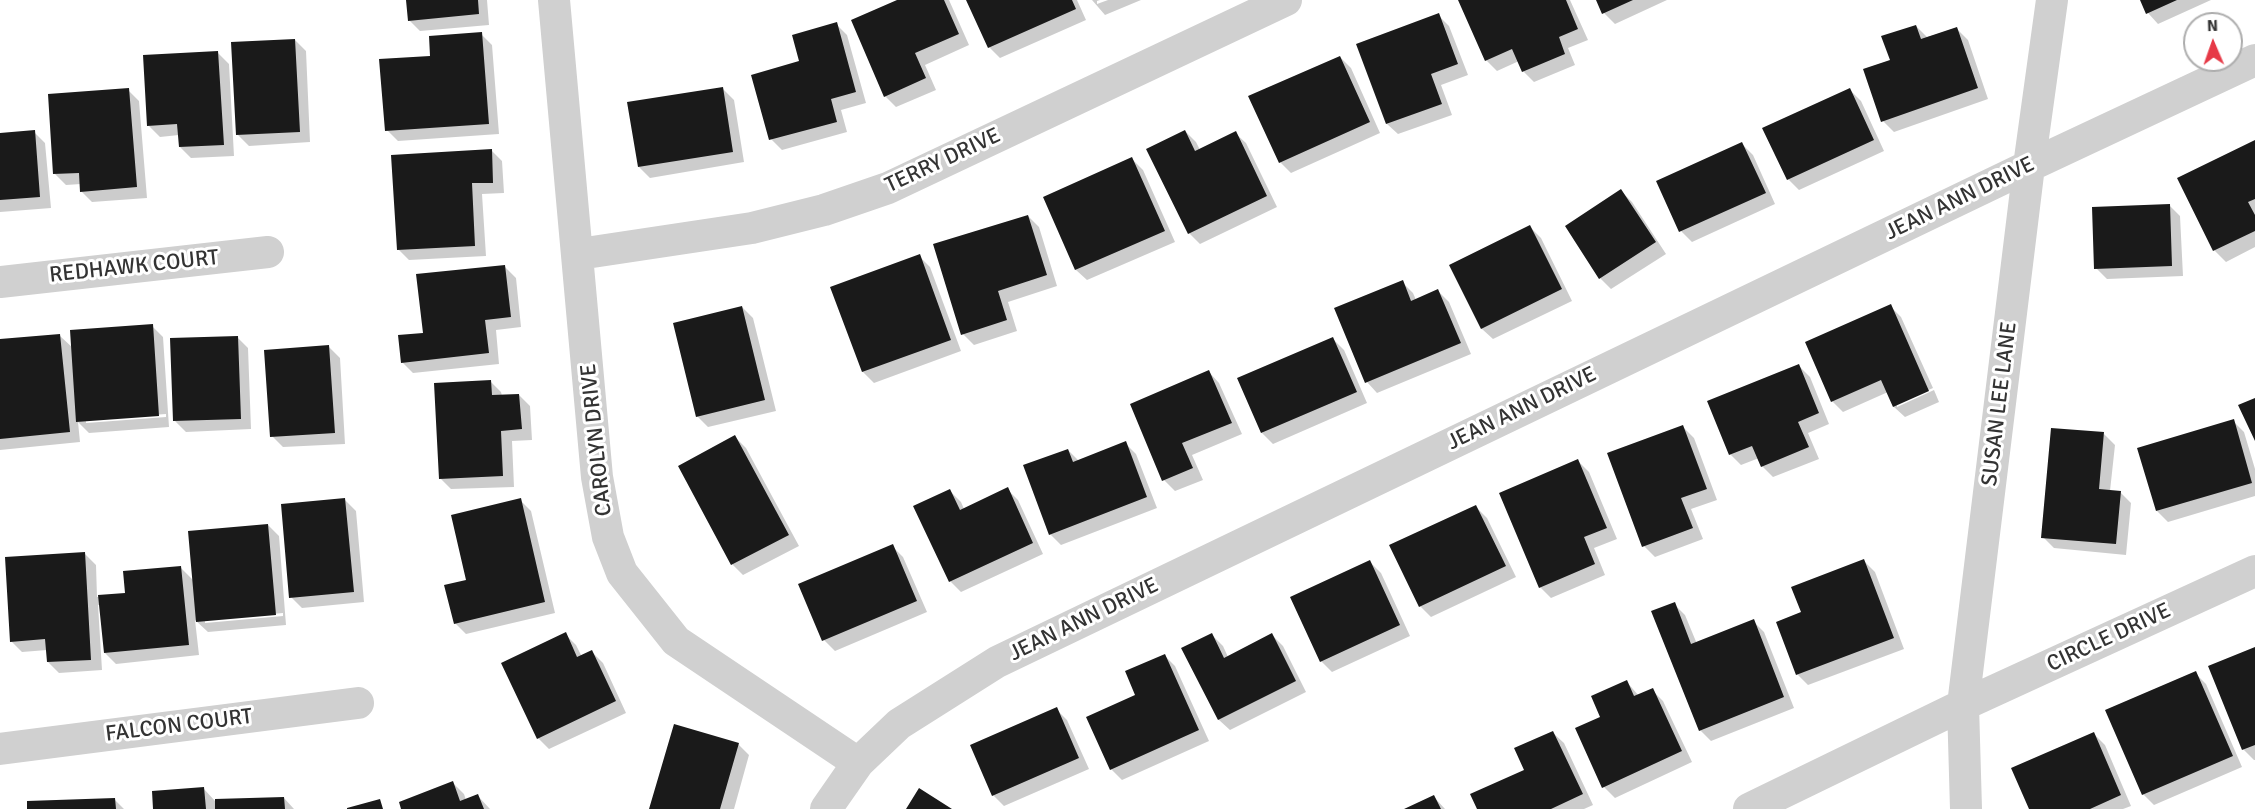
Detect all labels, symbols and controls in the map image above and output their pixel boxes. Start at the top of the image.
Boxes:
north arrow [2183,12,2243,72]
text: N [2207,16,2218,36]
street label: TERRY DRIVE [881,123,1005,199]
street label: JEAN ANN DRIVE [1881,151,2039,247]
street label: REDHAWK COURT [48,245,220,289]
street label: SUSAN LEE LANE [1977,320,2023,488]
street label: JEAN ANN DRIVE [1443,361,1601,457]
street label: CAROLYN DRIVE [576,362,618,518]
street label: JEAN ANN DRIVE [1005,572,1163,668]
street label: CIRCLE DRIVE [2043,598,2175,678]
street label: FALCON COURT [104,704,254,748]

